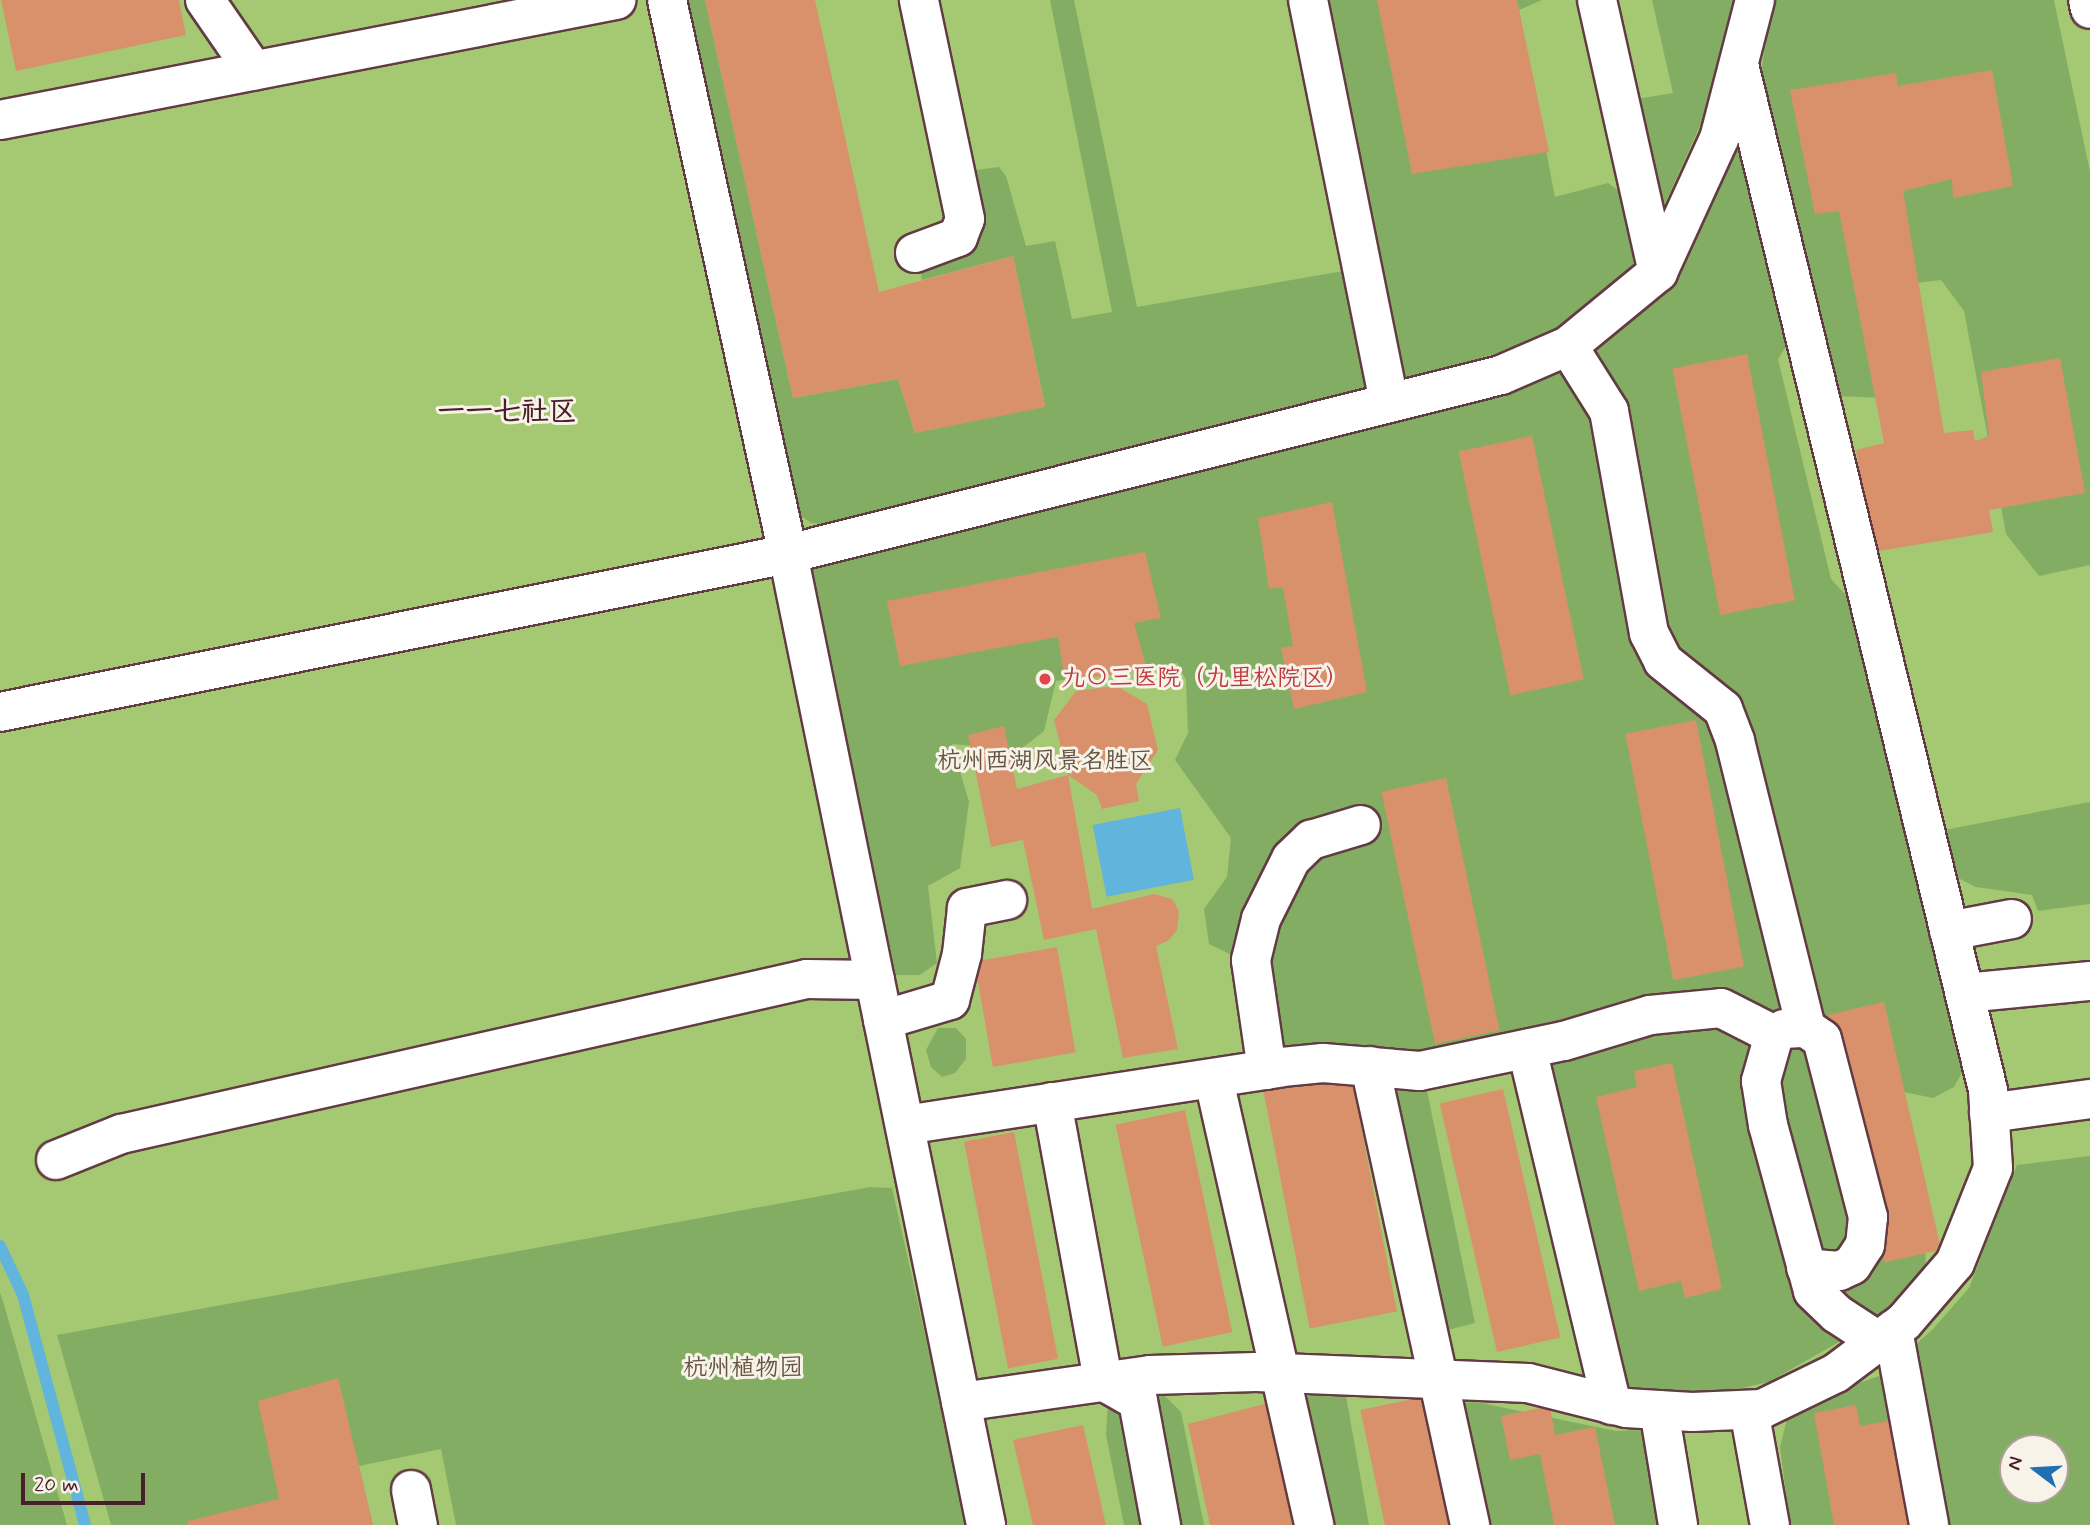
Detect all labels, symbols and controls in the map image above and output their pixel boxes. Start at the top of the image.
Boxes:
district label: 一一七社区 [437,396,577,430]
place label: 九〇三医院（九里松院区） [1061,665,1349,693]
marker: 九〇三医院（九里松院区） [1035,669,1055,689]
park label: 杭州西湖风景名胜区 [937,748,1153,776]
park label: 杭州植物园 [683,1355,803,1383]
north arrow [1999,1434,2069,1504]
text: N [2002,1454,2029,1473]
scale bar [24,1458,149,1502]
text: 20 m [34,1471,79,1499]

